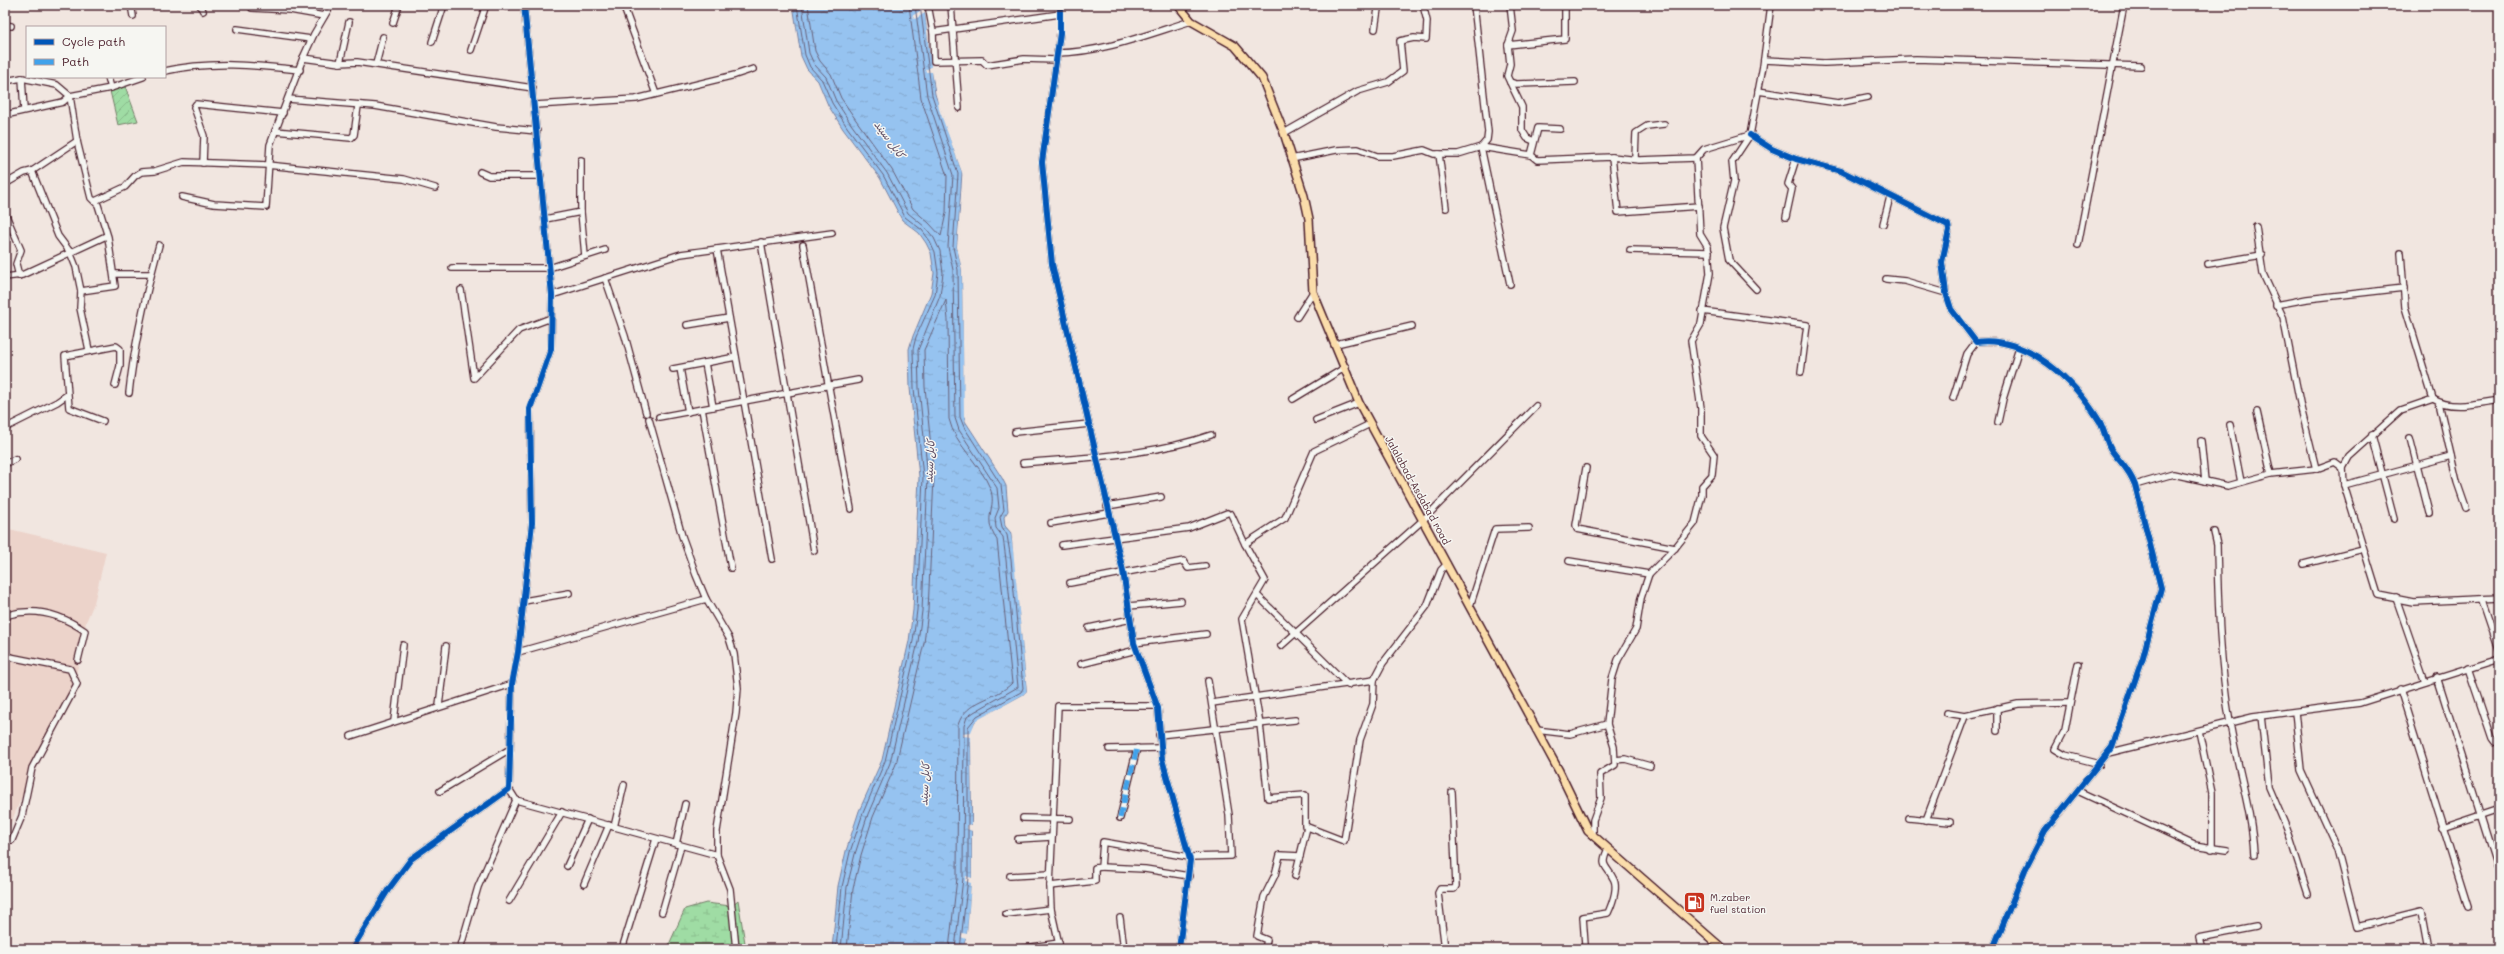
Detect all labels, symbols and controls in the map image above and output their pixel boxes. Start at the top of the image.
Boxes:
legend [26,26,166,78]
text: Cycle path [62,33,125,49]
text: Path [62,53,89,69]
water label: کابل سيند [871,117,910,163]
street label: Jalalabad-Asdabad road [1382,433,1454,547]
water label: کابل سيند [920,437,938,483]
water label: کابل سيند [915,760,933,806]
fuel station icon: M.zaber fuel station [1682,890,1708,916]
place label: M.zaber fuel station [1710,890,1766,916]

